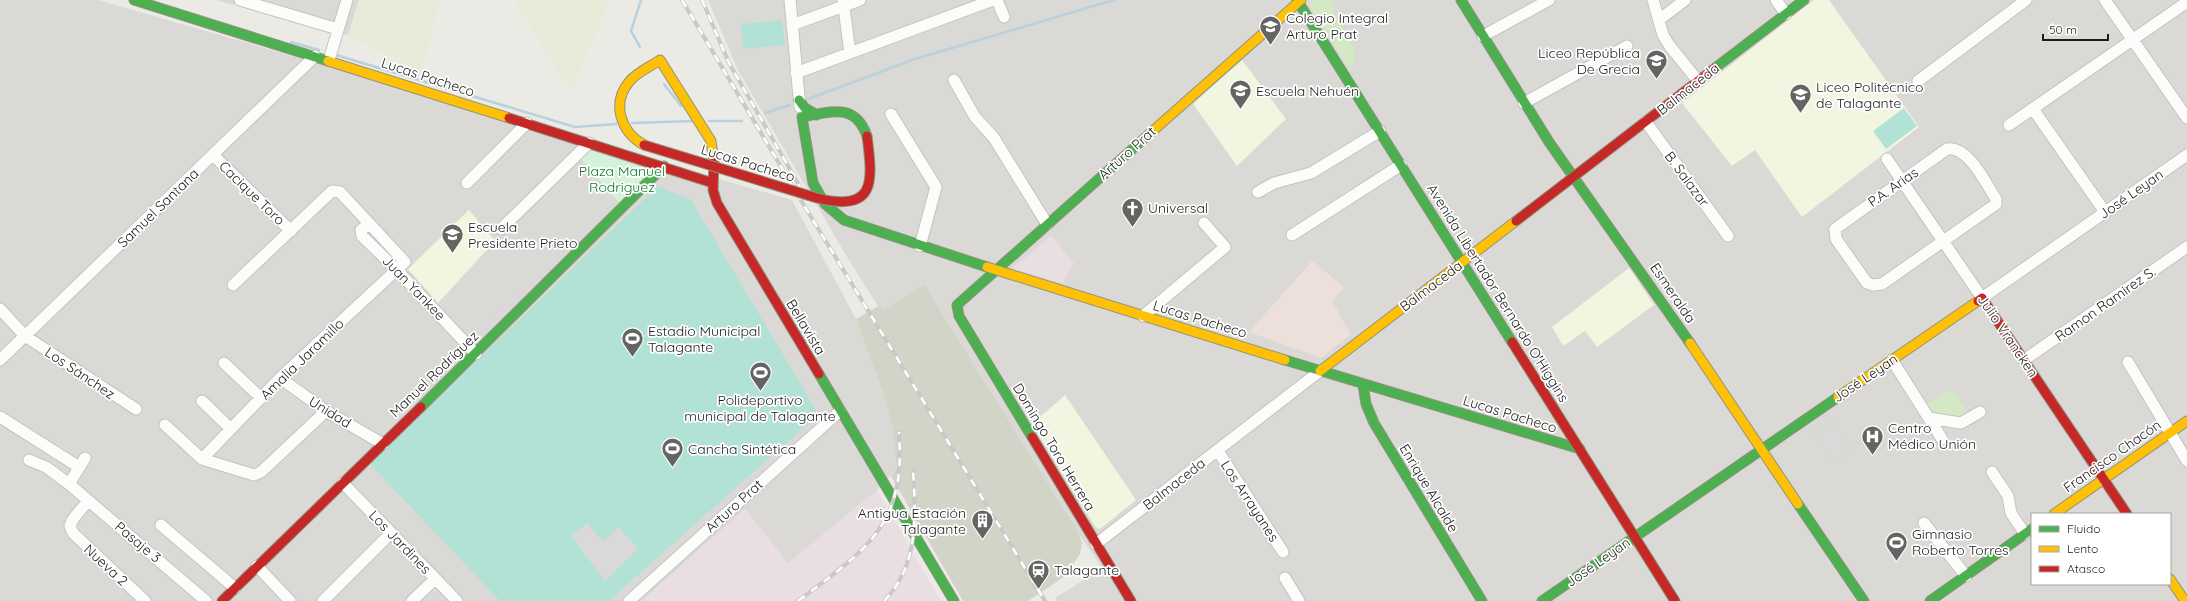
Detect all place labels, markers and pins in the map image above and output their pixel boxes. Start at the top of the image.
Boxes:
place label: Colegio Integral Arturo Prat [1286,9,1388,43]
school or university icon: Colegio Integral Arturo Prat [1257,13,1283,46]
place label: Liceo República De Grecia [1538,44,1640,78]
school or university icon: Liceo República De Grecia [1643,48,1669,81]
school or university icon: Escuela Nehuén [1227,78,1253,111]
place label: Liceo Politécnico de Talagante [1816,78,1923,112]
place label: Escuela Nehuén [1256,82,1359,100]
school or university icon: Liceo Politécnico de Talagante [1788,82,1814,115]
church icon: Universal [1119,195,1145,228]
place label: Universal [1148,199,1208,217]
place label: Escuela Presidente Prieto [468,218,578,252]
school or university icon: Escuela Presidente Prieto [439,222,465,255]
place label: Estadio Municipal Talagante [648,322,761,356]
sports icon: Estadio Municipal Talagante [619,326,645,359]
sports icon: Polideportivo municipal de Talagante [747,359,773,392]
place label: Polideportivo municipal de Talagante [684,391,836,425]
place label: Centro Médico Unión [1888,419,1976,453]
hospital icon: Centro Médico Unión [1860,423,1886,456]
sports icon: Cancha Sintética [660,436,686,469]
place label: Cancha Sintética [688,440,796,458]
place label: Antigua Estación Talagante [858,504,966,538]
building icon: Antigua Estación Talagante [969,508,995,541]
place label: Gimnasio Roberto Torres [1912,525,2009,559]
sports icon: Gimnasio Roberto Torres [1884,529,1910,562]
station icon: Talagante [1025,557,1051,590]
place label: Talagante [1054,561,1119,579]

